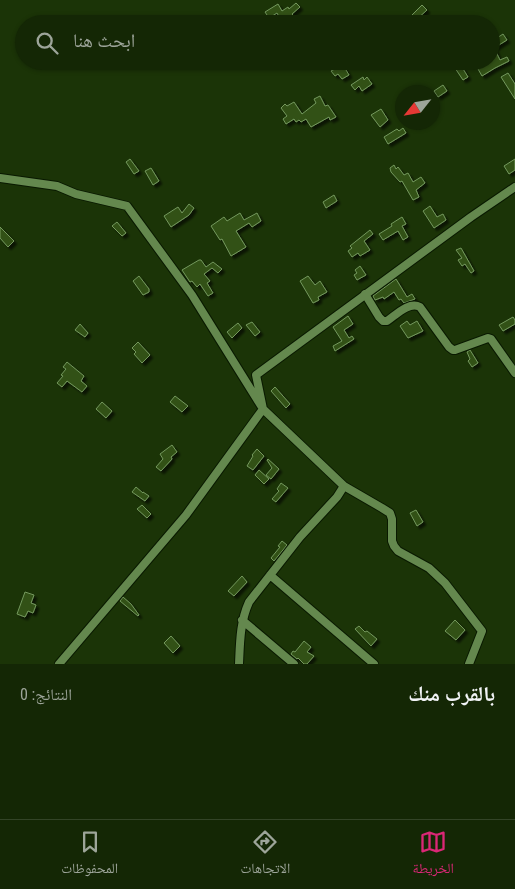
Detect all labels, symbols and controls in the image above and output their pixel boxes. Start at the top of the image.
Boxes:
search box [15,15,500,70]
icon: search [33,29,61,57]
text: ابحث هنا [73,29,135,52]
north arrow [395,85,440,130]
text: بالقرب منك [408,682,495,706]
text: النتائج: 0 [20,685,72,704]
tab: المحفوظات [61,828,118,882]
tab: الاتجاهات [241,828,290,882]
tab: الخريطة [413,828,454,882]

